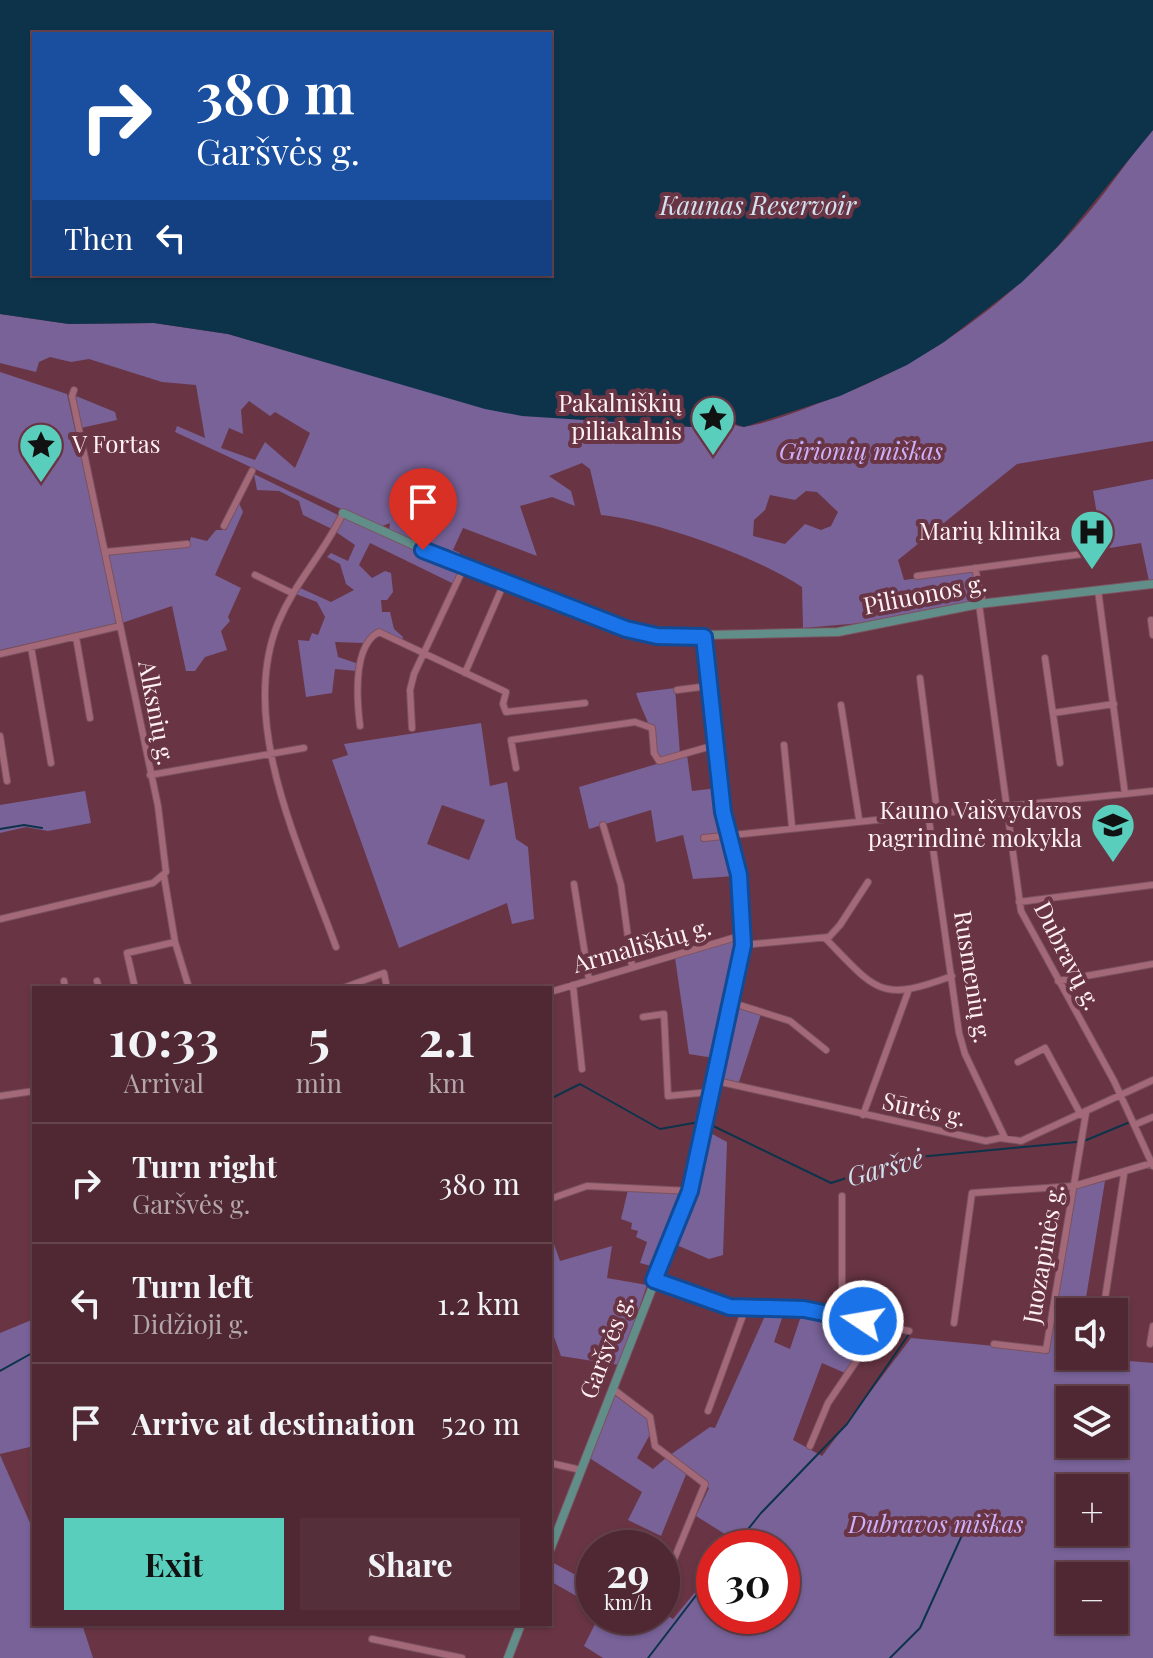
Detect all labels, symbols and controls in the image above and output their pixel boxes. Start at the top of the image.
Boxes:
text: 380 m [196,54,355,129]
icon: right [64,64,168,168]
text: Garšvės g. [196,126,360,174]
water label: Kaunas Reservoir [659,187,857,222]
icon: left [149,216,193,260]
text: Then [64,218,133,258]
place label: Pakalniškių piliakalnis [558,386,682,446]
place icon: Pakalniškių piliakalnis [689,394,737,457]
place icon: V Fortas [17,421,65,484]
place label: V Fortas [71,427,160,459]
park label: Girionių miškas [779,434,943,466]
pin [389,468,457,550]
icon: arrive [401,480,445,524]
hospital icon: Marių klinika [1068,508,1116,571]
place label: Marių klinika [919,514,1061,546]
street label: Piliuonos g. [860,565,989,621]
street label: Alksnių g. [132,657,184,768]
place label: Kauno Vaišvydavos pagrindinė mokykla [868,793,1082,853]
school or university icon: Kauno Vaišvydavos pagrindinė mokykla [1089,801,1137,864]
street label: Dubravų g. [1028,895,1110,1015]
street label: Rusmenių g. [948,908,1000,1045]
street label: Armališkių g. [568,909,714,979]
text: 10:33 [109,1005,219,1069]
text: 5 [308,1005,330,1069]
text: 2.1 [419,1005,475,1069]
text: Arrival [124,1065,204,1100]
text: min [296,1065,342,1100]
text: km [428,1065,466,1100]
street label: Sūrės g. [880,1084,969,1132]
water label: Garšvė [842,1140,927,1194]
text: Turn right [132,1146,277,1186]
icon: right [64,1161,108,1205]
text: 380 m [439,1163,520,1203]
street label: Juozapinės g. [1014,1182,1070,1327]
text: Garšvės g. [132,1186,250,1221]
text: Turn left [132,1266,253,1306]
position arrow [821,1279,905,1363]
icon: left [64,1281,108,1325]
text: 1.2 km [437,1283,520,1323]
street label: Garšvės g. [571,1290,640,1403]
map controls [1056,1298,1128,1634]
button: sound [1056,1298,1128,1370]
text: Didžioji g. [132,1306,249,1341]
button: layers [1056,1386,1128,1458]
icon: arrive [64,1401,108,1445]
text: Arrive at destination [132,1403,415,1443]
text: 520 m [441,1403,520,1443]
button: + [1056,1474,1128,1546]
park label: Dubravos miškas [848,1507,1023,1539]
button: Exit [64,1518,284,1610]
button: Share [300,1518,520,1610]
speed limit sign: 30 [696,1530,800,1634]
text: 29 [606,1545,650,1598]
button: − [1056,1562,1128,1634]
text: km/h [604,1588,652,1615]

